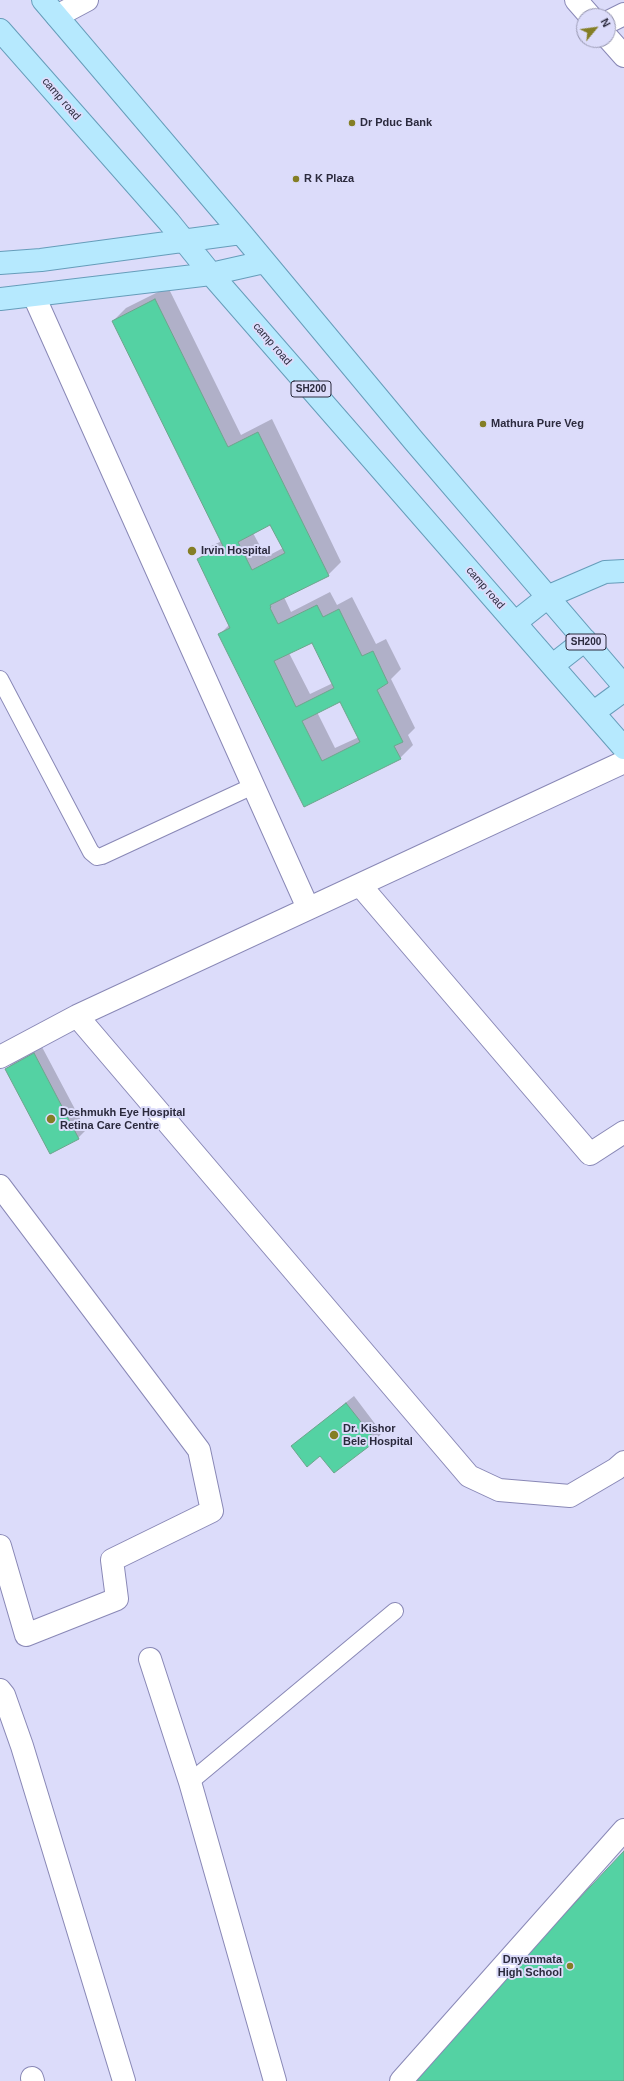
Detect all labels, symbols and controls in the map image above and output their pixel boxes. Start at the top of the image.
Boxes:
north arrow [576,8,616,48]
text: N [598,16,613,29]
street label: camp road [39,75,83,123]
place label: Dr Pduc Bank [360,116,432,130]
marker: Dr Pduc Bank [347,118,357,128]
place label: R K Plaza [304,172,354,186]
marker: R K Plaza [291,174,301,184]
street label: camp road [250,320,294,368]
road number: SH200 [291,381,331,397]
place label: Mathura Pure Veg [491,417,584,431]
marker: Mathura Pure Veg [478,419,488,429]
place label: Irvin Hospital [201,544,271,558]
marker: Irvin Hospital [186,545,198,557]
street label: camp road [463,564,507,612]
road number: SH200 [566,634,606,650]
place label: Deshmukh Eye Hospital Retina Care Centre [60,1106,185,1132]
marker: Deshmukh Eye Hospital Retina Care Centre [45,1113,57,1125]
place label: Dr. Kishor Bele Hospital [343,1422,413,1448]
marker: Dr. Kishor Bele Hospital [328,1429,340,1441]
place label: Dnyanmata High School [498,1953,562,1979]
marker: Dnyanmata High School [565,1961,575,1971]

